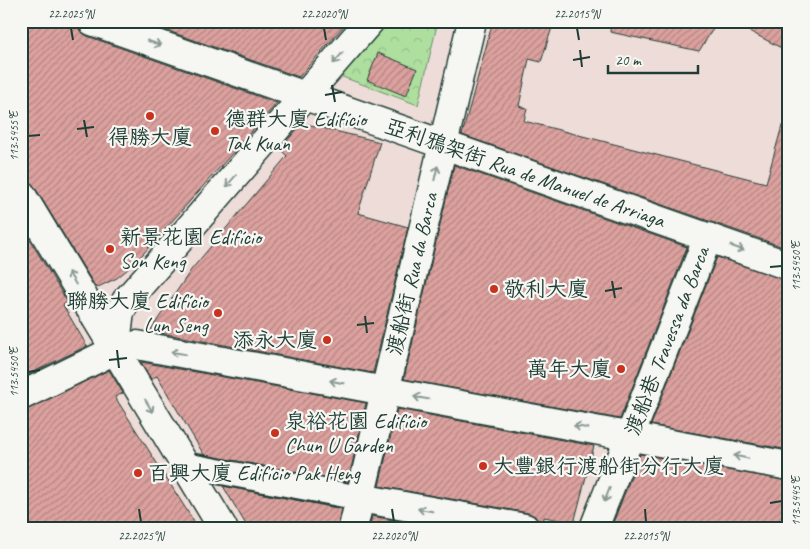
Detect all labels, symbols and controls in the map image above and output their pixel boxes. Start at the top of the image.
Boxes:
text: 22.2025°N [48,6,95,22]
text: 22.2020°N [301,6,348,22]
text: 22.2015°N [554,6,601,22]
one-way arrow [146,39,162,48]
scale bar [608,42,698,74]
text: 20 m [615,51,642,70]
one-way arrow [332,52,344,65]
place label: 德群大廈 Edifício Tak Kuan [225,106,369,156]
text: 113.5455°E [6,109,22,161]
marker: 得勝大廈 [144,110,156,122]
street label: 亞利鴉架街 Rua de Manuel de Arriaga [382,113,670,234]
place label: 得勝大廈 [108,124,192,150]
marker: 德群大廈 Edifício Tak Kuan [209,125,221,137]
one-way arrow [432,166,441,182]
one-way arrow [226,174,237,187]
street label: 渡船街 Rua da Barca [381,189,444,358]
place label: 新景花園 Edifício Son Keng [120,224,264,274]
text: 113.5450°E [788,239,804,291]
street label: 渡船巷 Travessa da Barca [619,241,716,439]
marker: 新景花園 Edifício Son Keng [104,243,116,255]
one-way arrow [729,244,744,253]
one-way arrow [67,271,77,285]
place label: 敬利大廈 [504,276,588,302]
marker: 敬利大廈 [488,283,500,295]
place label: 聯勝大廈 Edifício Lun Seng [67,288,211,338]
marker: 聯勝大廈 Edifício Lun Seng [212,307,224,319]
place label: 添永大廈 [233,327,317,353]
marker: 添永大廈 [321,334,333,346]
text: 113.5450°E [6,345,22,397]
one-way arrow [170,347,186,357]
place label: 萬年大廈 [527,356,611,382]
marker: 萬年大廈 [615,363,627,375]
one-way arrow [330,377,346,387]
one-way arrow [414,392,430,402]
one-way arrow [145,399,155,413]
place label: 泉裕花園 Edifício Chun U Garden [285,408,429,458]
one-way arrow [573,422,589,432]
marker: 泉裕花園 Edifício Chun U Garden [269,427,281,439]
one-way arrow [733,452,749,461]
place label: 大豐銀行渡船街分行大廈 [493,453,724,479]
place label: 百興大廈 Edifício Pak Heng [148,460,362,486]
marker: 大豐銀行渡船街分行大廈 [477,460,489,472]
marker: 百興大廈 Edifício Pak Heng [132,467,144,479]
text: 113.5445°E [788,474,804,526]
one-way arrow [602,486,611,502]
one-way arrow [418,504,434,514]
text: 22.2025°N [118,528,165,544]
text: 22.2020°N [371,528,418,544]
text: 22.2015°N [623,528,670,544]

